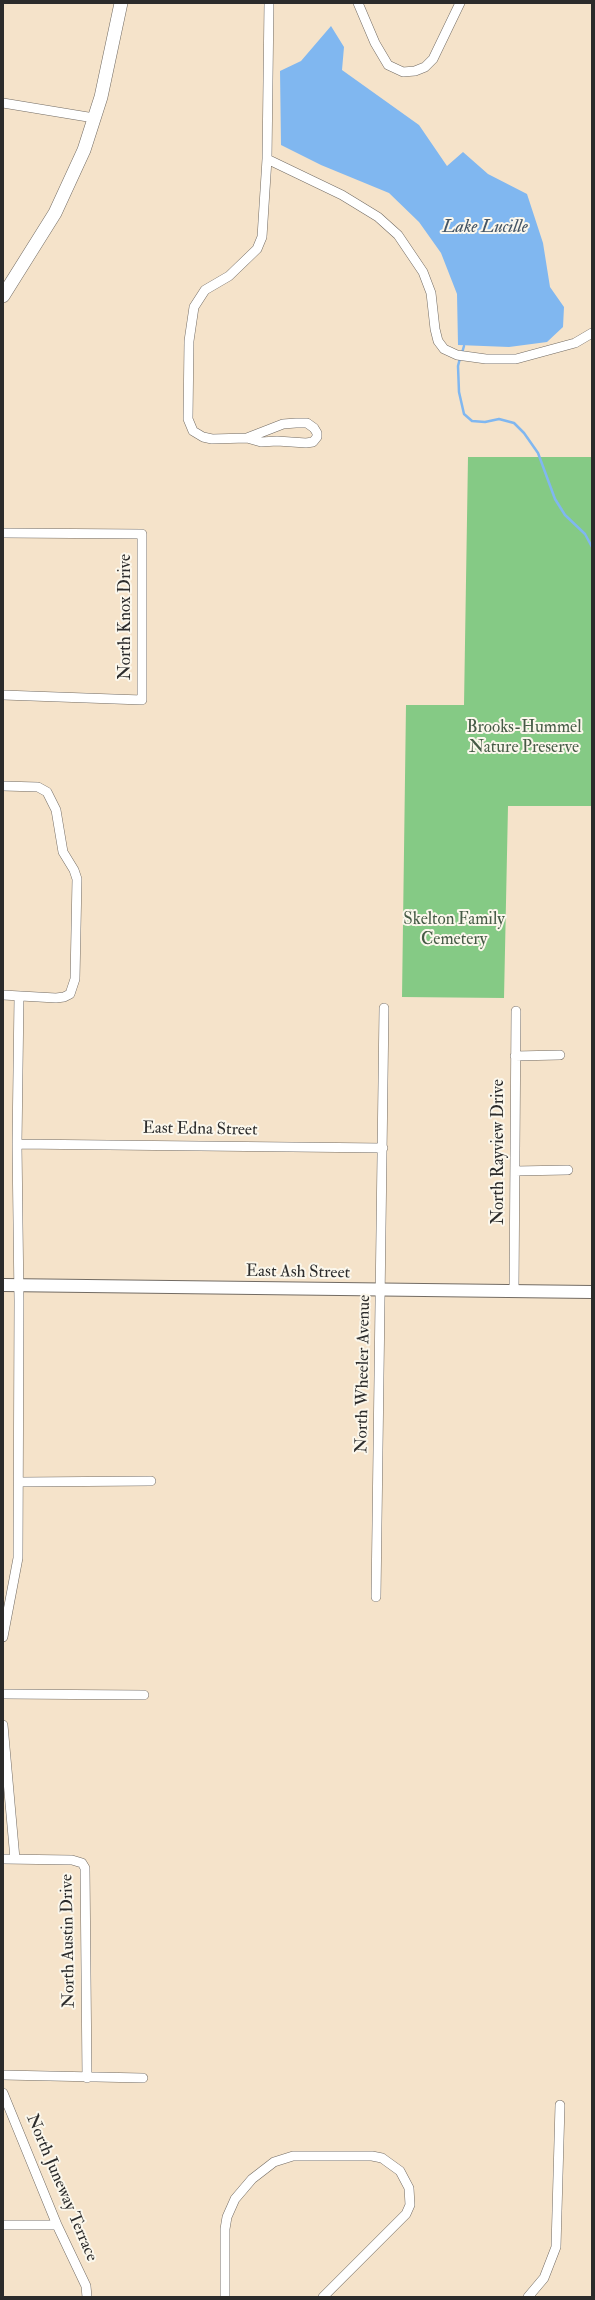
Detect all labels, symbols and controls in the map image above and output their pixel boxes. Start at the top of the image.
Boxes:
water label: Lake Lucille [442,217,528,239]
street label: North Knox Drive [116,554,136,680]
park label: Brooks-Hummel Nature Preserve [467,718,581,758]
park label: Skelton Family Cemetery [403,910,505,950]
street label: North Rayview Drive [489,1079,509,1225]
street label: East Edna Street [142,1119,258,1141]
street label: East Ash Street [246,1262,350,1284]
street label: North Wheeler Avenue [352,1295,376,1453]
street label: North Austin Drive [58,1874,80,2008]
street label: North Juneway Terrace [21,2111,101,2265]

